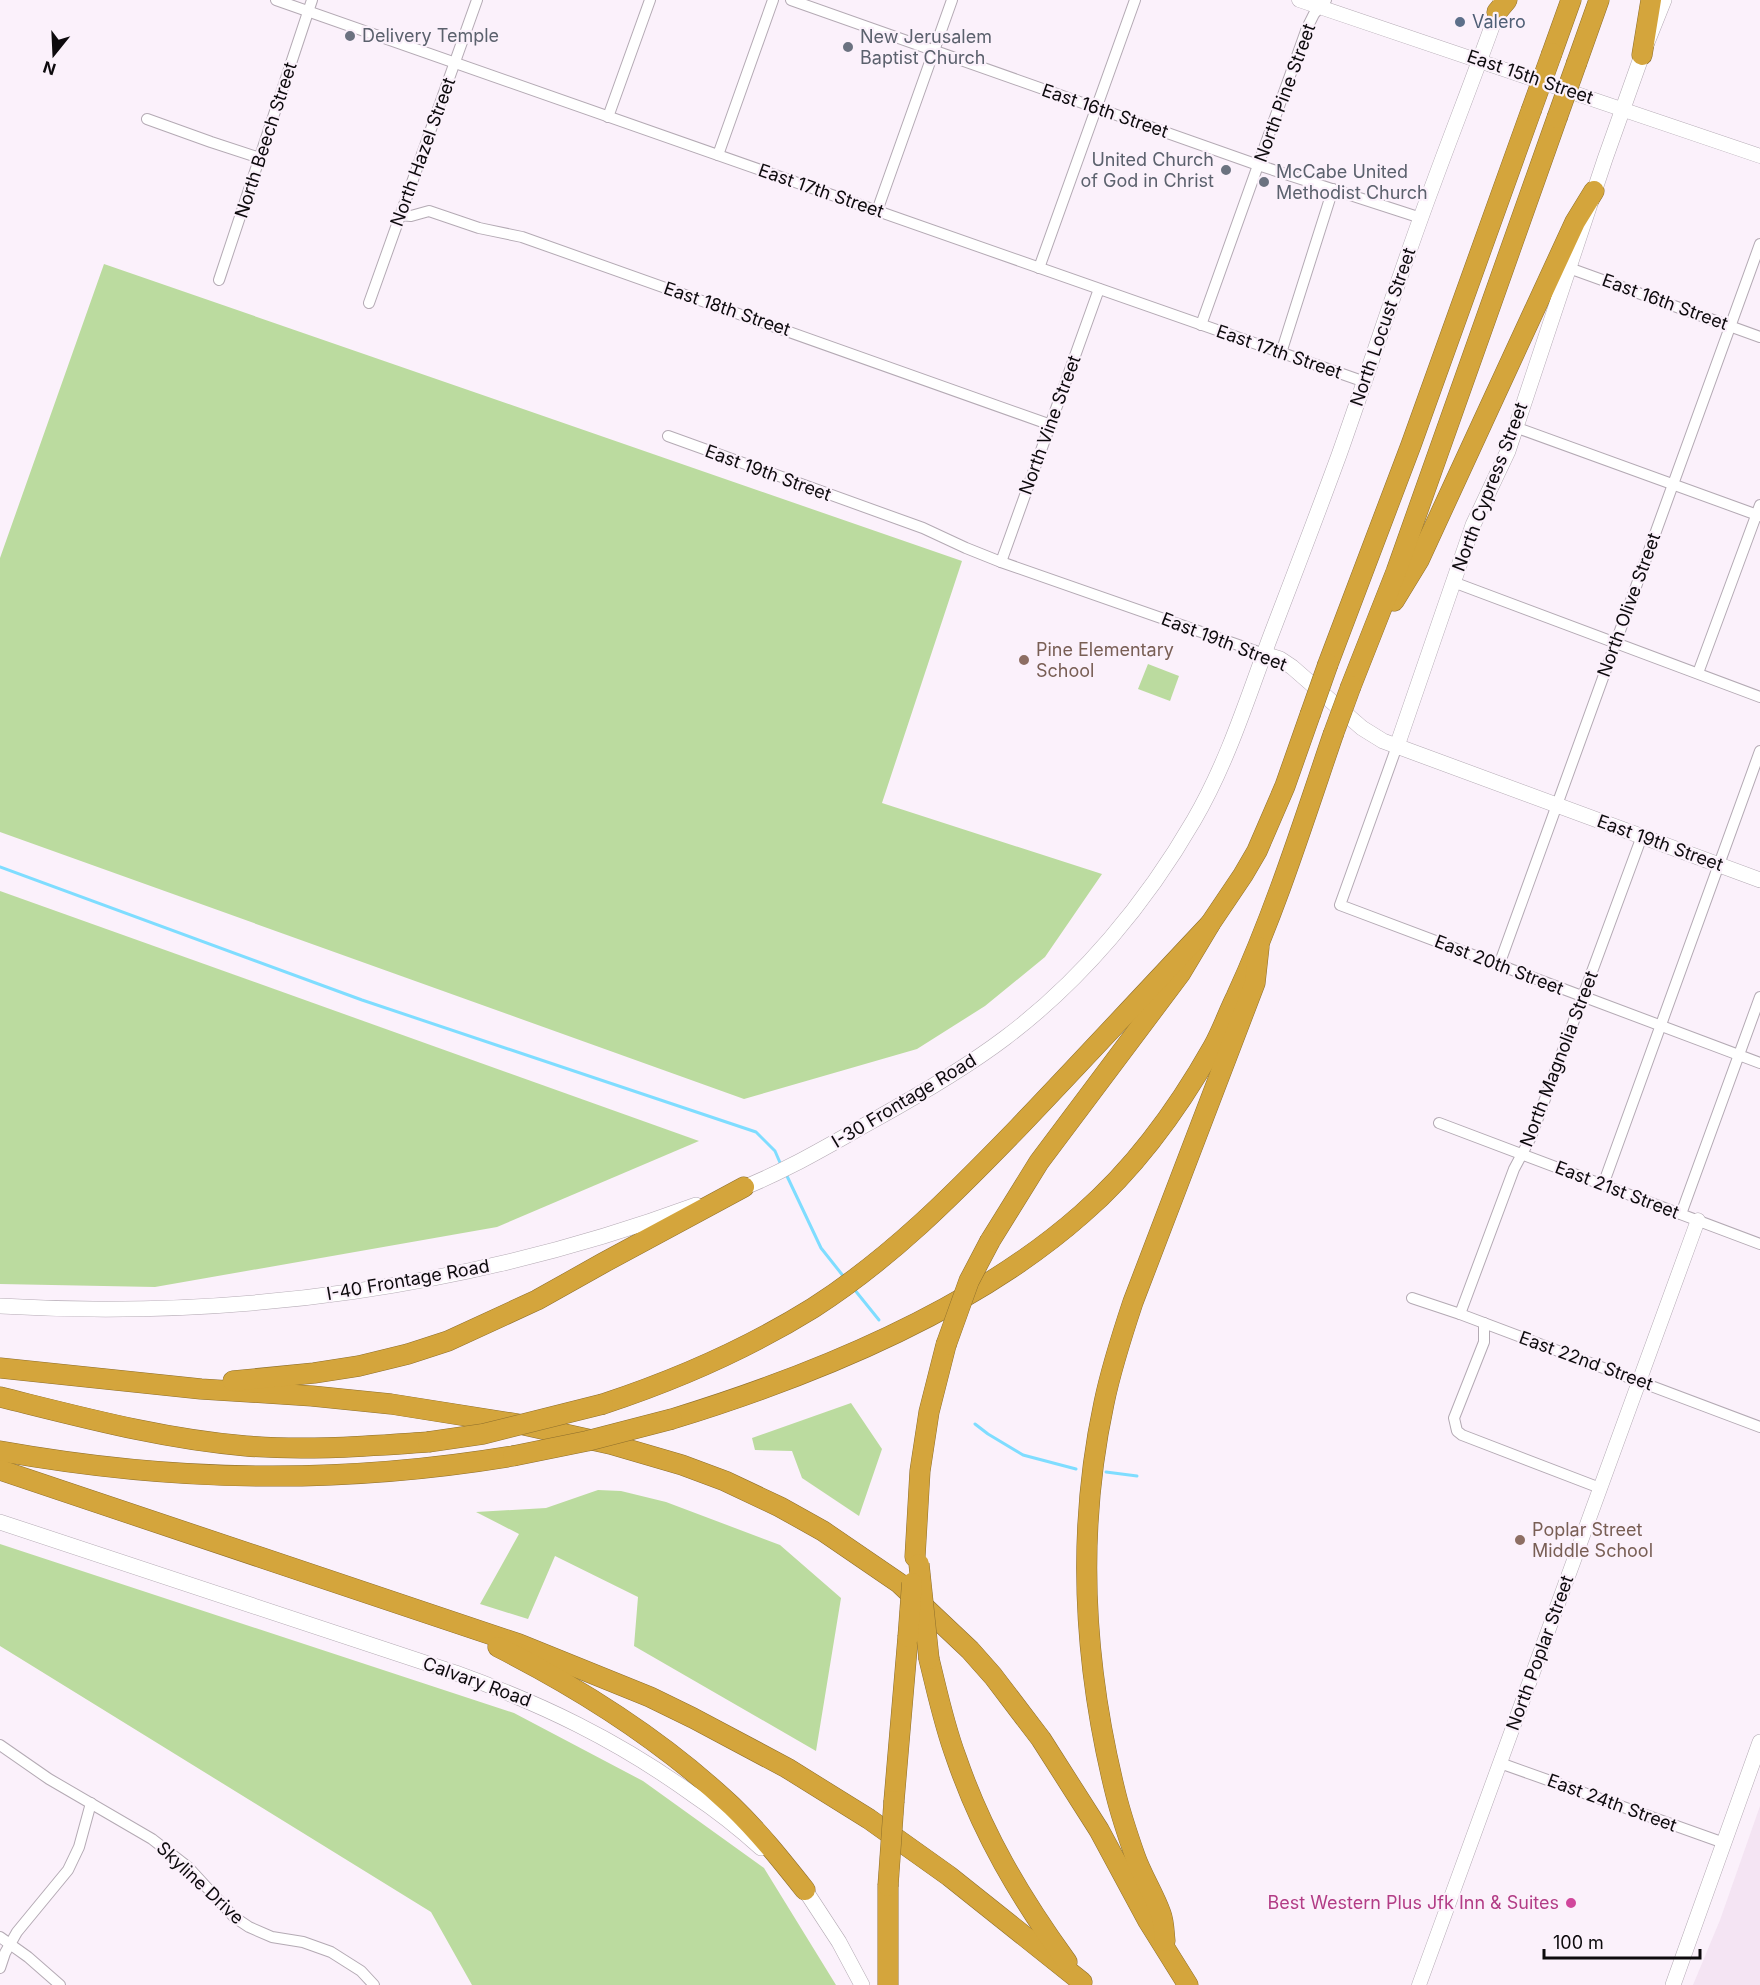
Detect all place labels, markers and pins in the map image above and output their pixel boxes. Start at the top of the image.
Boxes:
place label: Valero [1472,11,1526,32]
marker: Valero [1453,15,1467,29]
place label: Delivery Temple [362,25,499,46]
place label: New Jerusalem Baptist Church [860,26,992,68]
marker: Delivery Temple [343,29,357,43]
marker: New Jerusalem Baptist Church [841,40,855,54]
place label: United Church of God in Christ [1081,149,1214,191]
place label: McCabe United Methodist Church [1276,161,1428,203]
marker: United Church of God in Christ [1219,163,1233,177]
marker: McCabe United Methodist Church [1257,175,1271,189]
place label: Pine Elementary School [1036,639,1174,681]
marker: Pine Elementary School [1017,653,1031,667]
place label: Poplar Street Middle School [1532,1519,1653,1561]
marker: Poplar Street Middle School [1513,1533,1527,1547]
place label: Best Western Plus Jfk Inn & Suites [1267,1892,1559,1913]
marker: Best Western Plus Jfk Inn & Suites [1564,1896,1578,1910]

